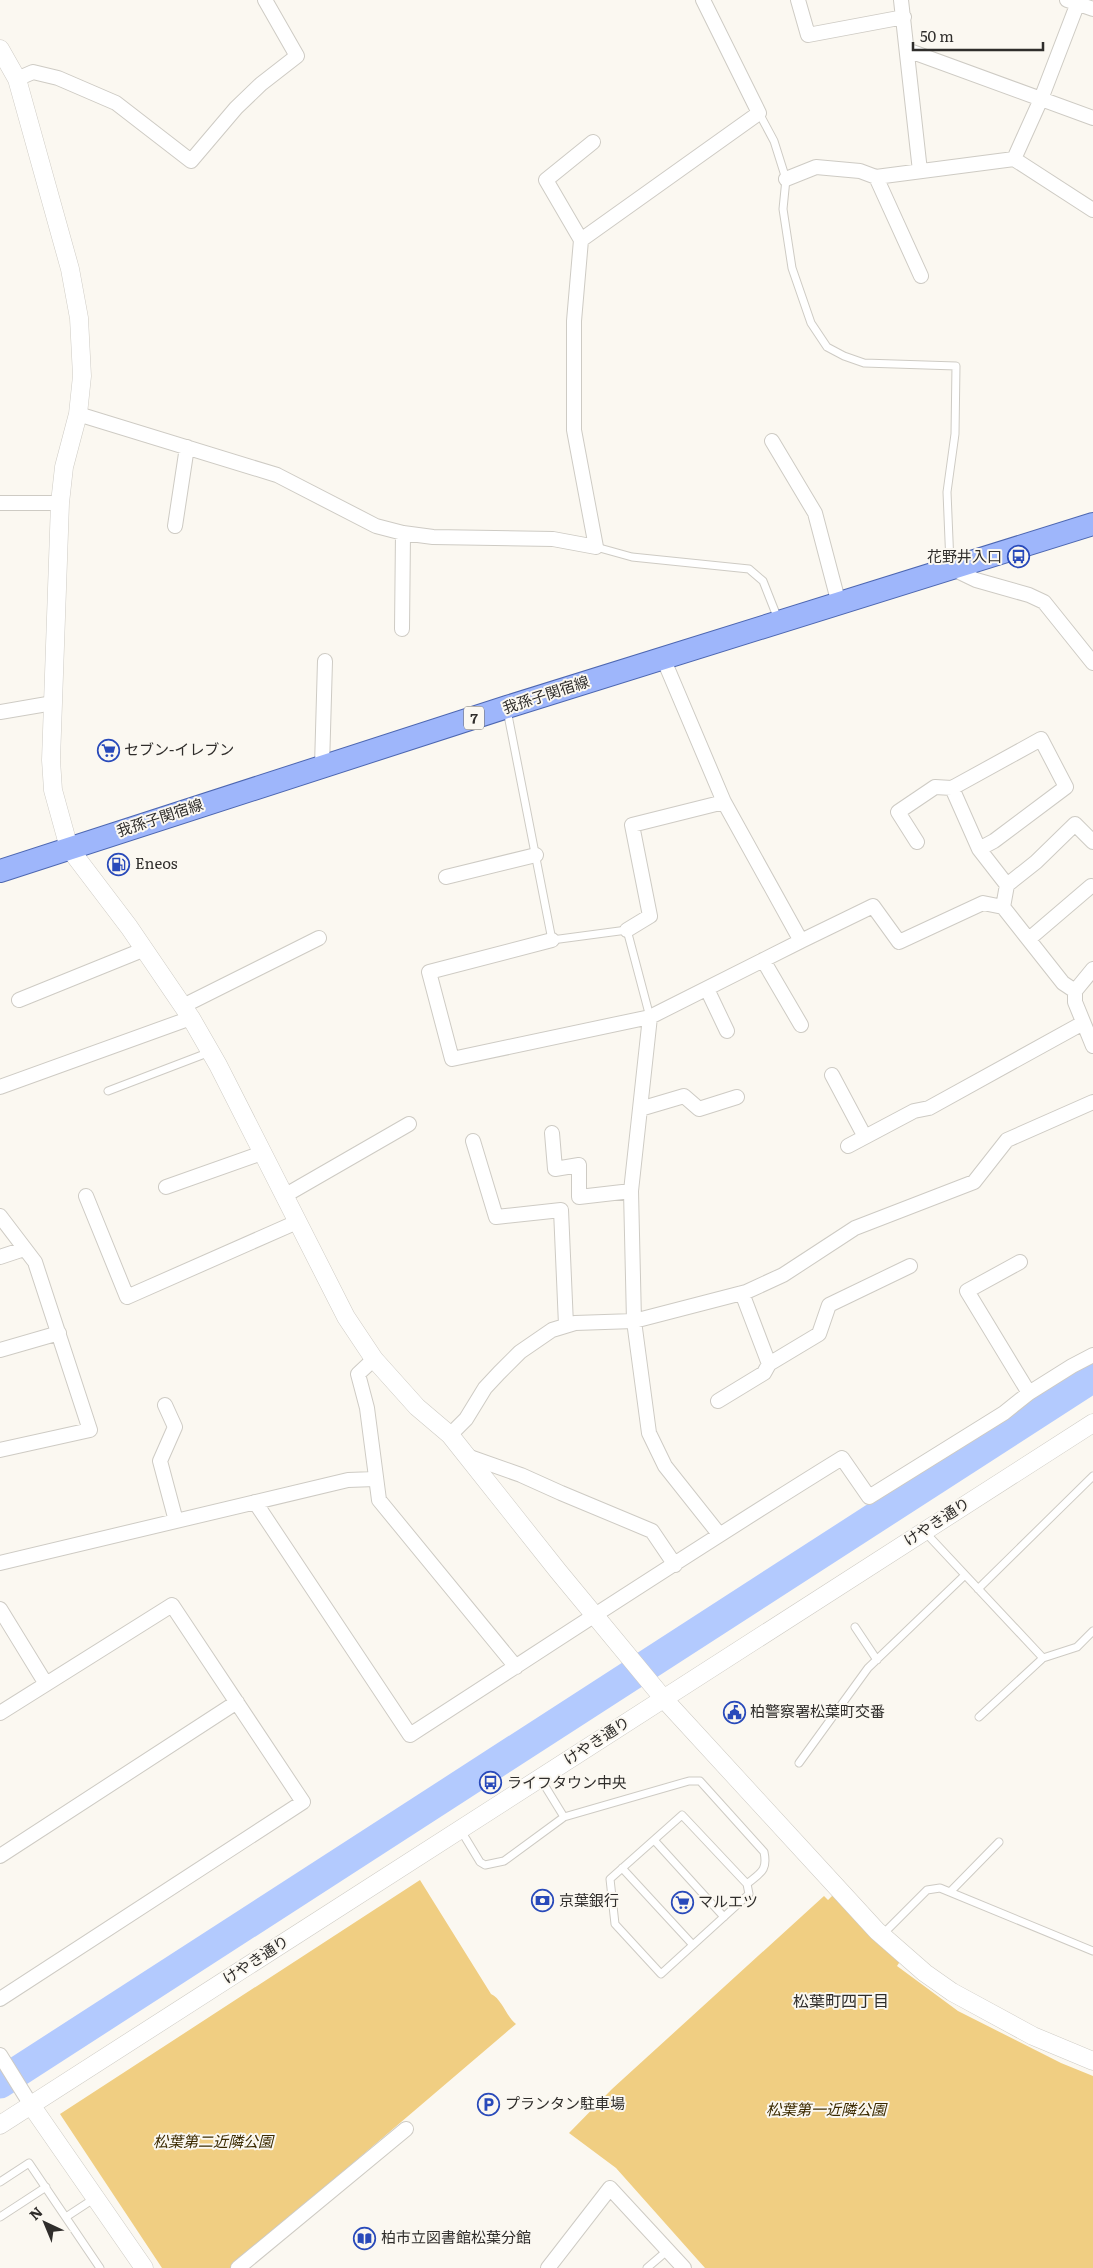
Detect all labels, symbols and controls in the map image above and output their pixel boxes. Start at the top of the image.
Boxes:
scale bar [913,20,1043,52]
text: 50 m [920,24,954,47]
place label: 花野井入口 [927,544,1002,567]
bus stop icon: 花野井入口 [1006,545,1030,569]
street label: 我孫子関宿線 [499,669,592,718]
road number: 7 [464,706,484,730]
place label: セブン-イレブン [124,737,234,760]
supermarket icon: セブン-イレブン [96,738,120,762]
street label: 我孫子関宿線 [113,792,206,841]
place label: Eneos [135,851,178,874]
fuel station icon: Eneos [107,852,131,876]
street label: けやき通り [898,1491,974,1551]
place label: 柏警察署松葉町交番 [750,1699,885,1722]
public building icon: 柏警察署松葉町交番 [722,1700,746,1724]
street label: けやき通り [558,1710,634,1770]
place label: ライフタウン中央 [507,1770,627,1793]
bus stop icon: ライフタウン中央 [479,1771,503,1795]
place label: 京葉銀行 [559,1888,619,1911]
bank icon: 京葉銀行 [531,1889,555,1913]
place label: マルエツ [698,1889,758,1912]
supermarket icon: マルエツ [670,1890,694,1914]
street label: けやき通り [217,1929,293,1989]
district label: 松葉町四丁目 [793,1988,889,2012]
place label: プランタン駐車場 [505,2091,625,2114]
parking icon: プランタン駐車場 [477,2092,501,2116]
park label: 松葉第一近隣公園 [766,2097,888,2120]
park label: 松葉第二近隣公園 [153,2129,275,2152]
north arrow [20,2198,70,2248]
text: N [24,2201,47,2224]
place label: 柏市立図書館松葉分館 [381,2225,531,2248]
library icon: 柏市立図書館松葉分館 [353,2226,377,2250]

